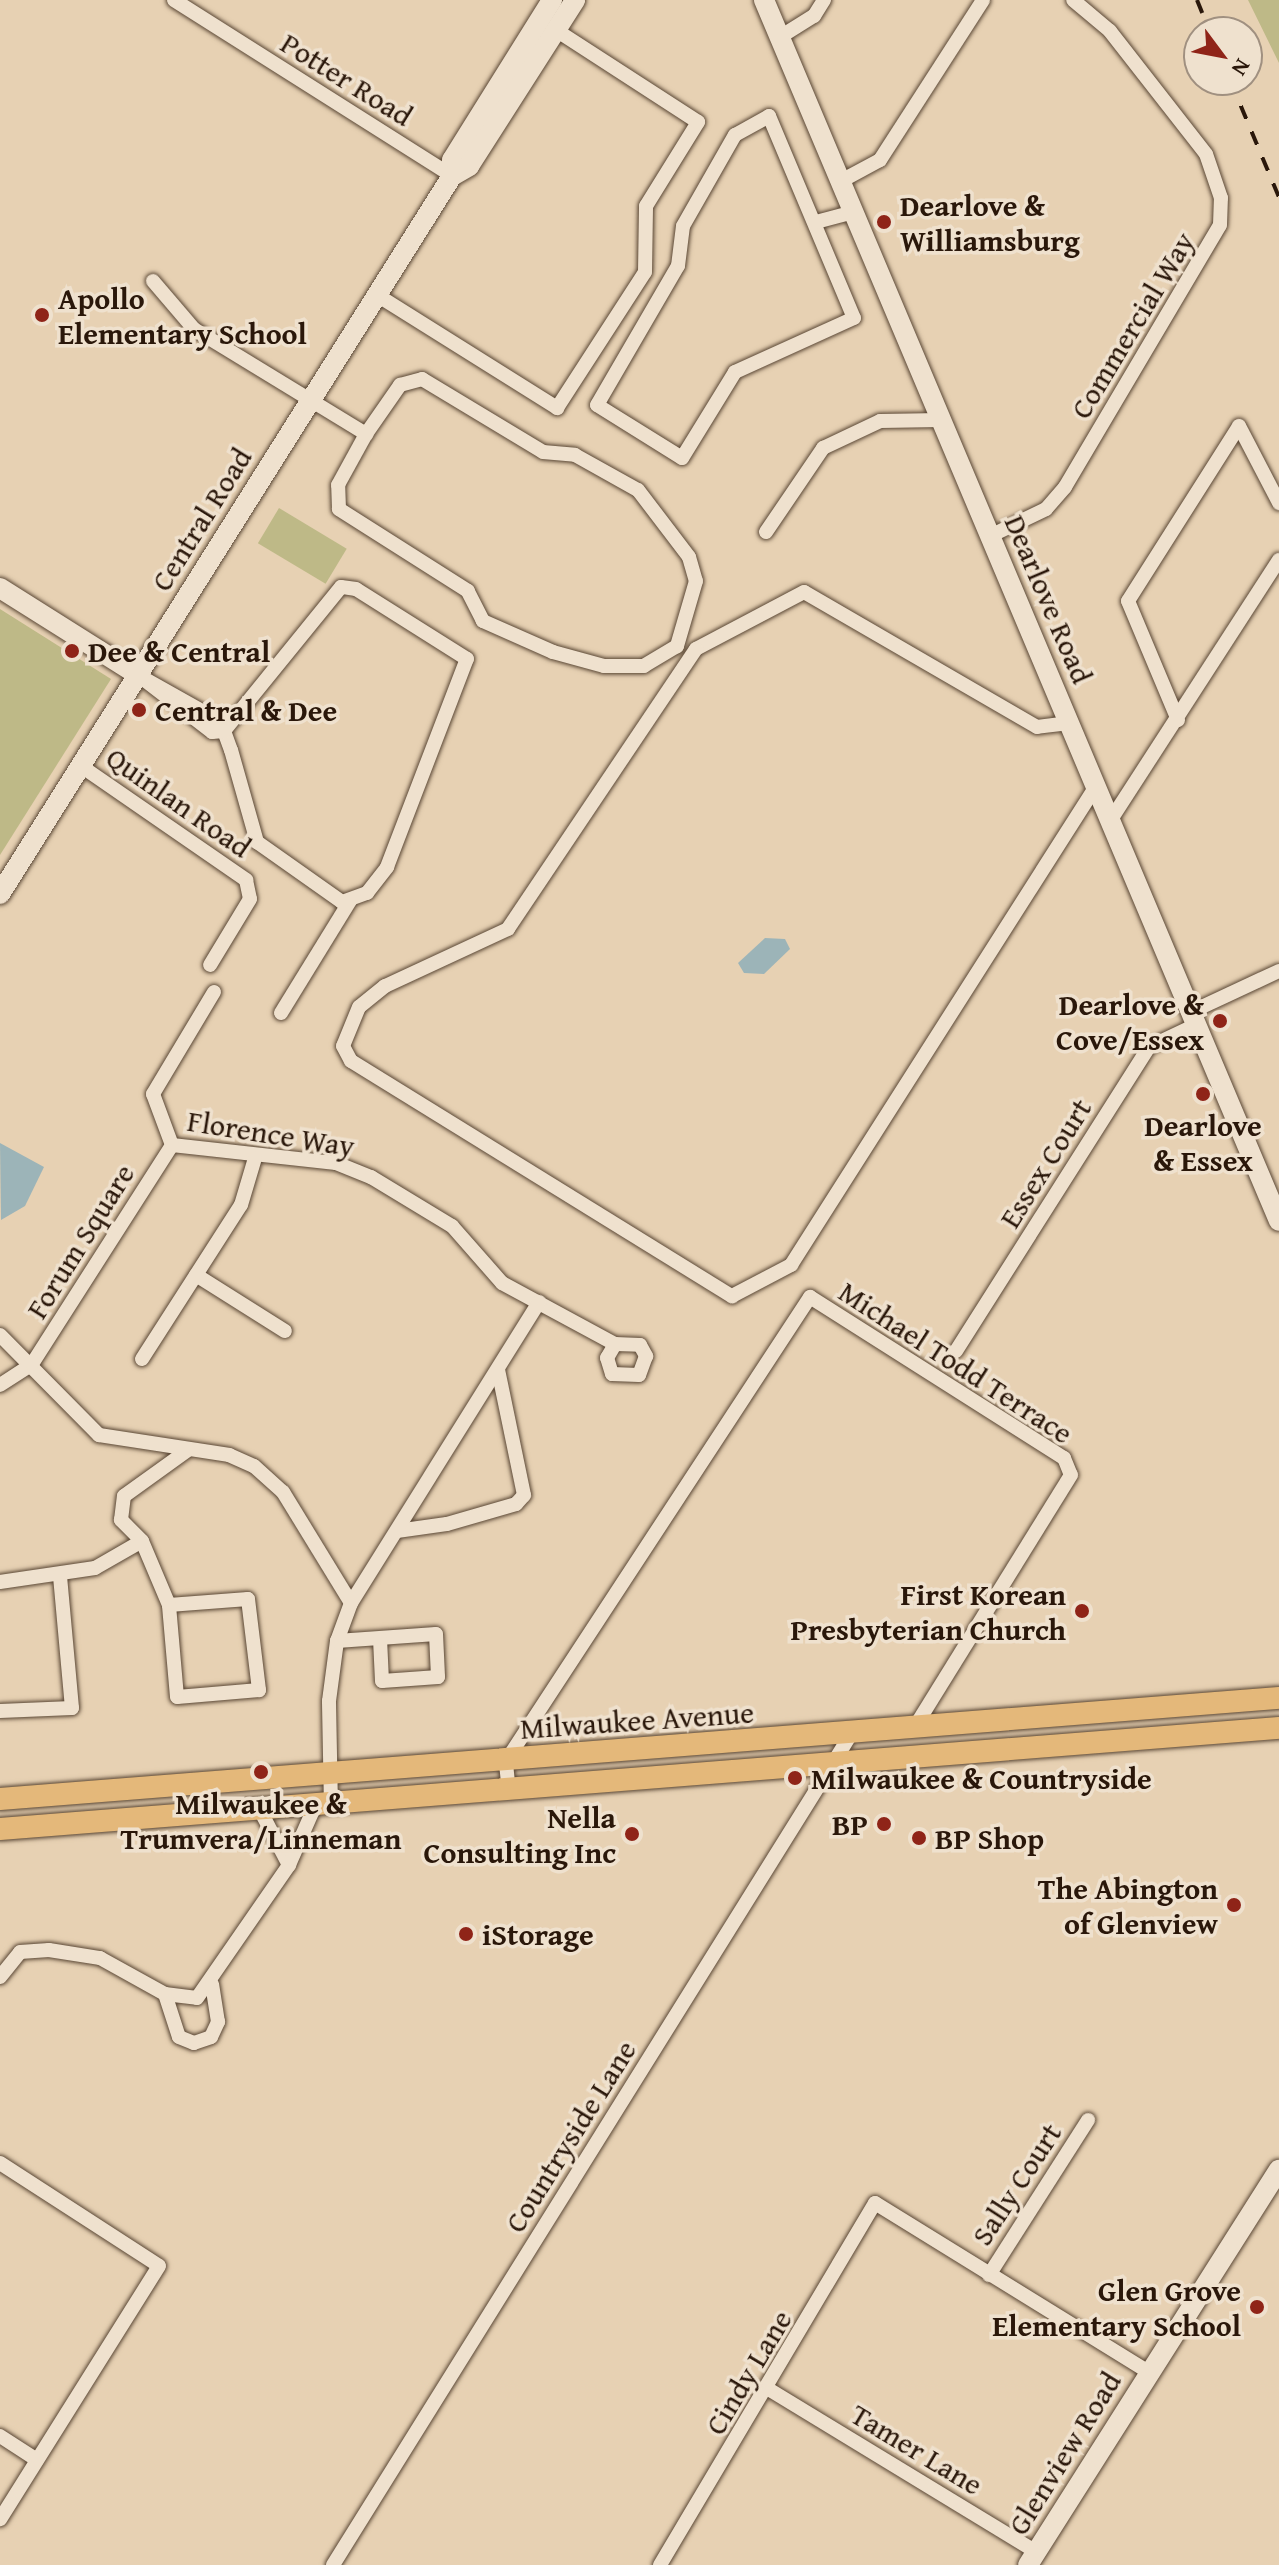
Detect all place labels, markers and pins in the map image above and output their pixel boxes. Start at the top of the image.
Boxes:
place label: Dearlove & Williamsburg [900,187,1080,258]
marker: Dearlove & Williamsburg [875,213,893,231]
place label: Apollo Elementary School [58,280,307,350]
marker: Apollo Elementary School [33,306,51,324]
place label: Dee & Central [88,633,270,669]
marker: Dee & Central [63,642,81,660]
place label: Central & Dee [155,692,337,728]
marker: Central & Dee [130,701,148,719]
place label: Dearlove & Cove/Essex [1056,986,1204,1056]
marker: Dearlove & Cove/Essex [1211,1012,1229,1030]
marker: Dearlove & Essex [1194,1085,1212,1103]
place label: Dearlove & Essex [1144,1107,1262,1178]
place label: First Korean Presbyterian Church [791,1576,1066,1646]
marker: First Korean Presbyterian Church [1073,1602,1091,1620]
place label: Milwaukee & Countryside [811,1760,1152,1796]
marker: Milwaukee & Trumvera/Linneman [252,1763,270,1781]
marker: Milwaukee & Countryside [786,1769,804,1787]
place label: Milwaukee & Trumvera/Linneman [121,1785,401,1856]
place label: Nella Consulting Inc [423,1799,616,1870]
place label: BP [832,1806,868,1842]
marker: BP [875,1815,893,1833]
place label: BP Shop [935,1820,1044,1856]
marker: Nella Consulting Inc [623,1825,641,1843]
marker: BP Shop [910,1829,928,1847]
place label: The Abington of Glenview [1038,1870,1218,1940]
marker: The Abington of Glenview [1225,1896,1243,1914]
place label: iStorage [482,1916,594,1952]
marker: iStorage [457,1925,475,1943]
place label: Glen Grove Elementary School [992,2272,1241,2342]
marker: Glen Grove Elementary School [1248,2298,1266,2316]

